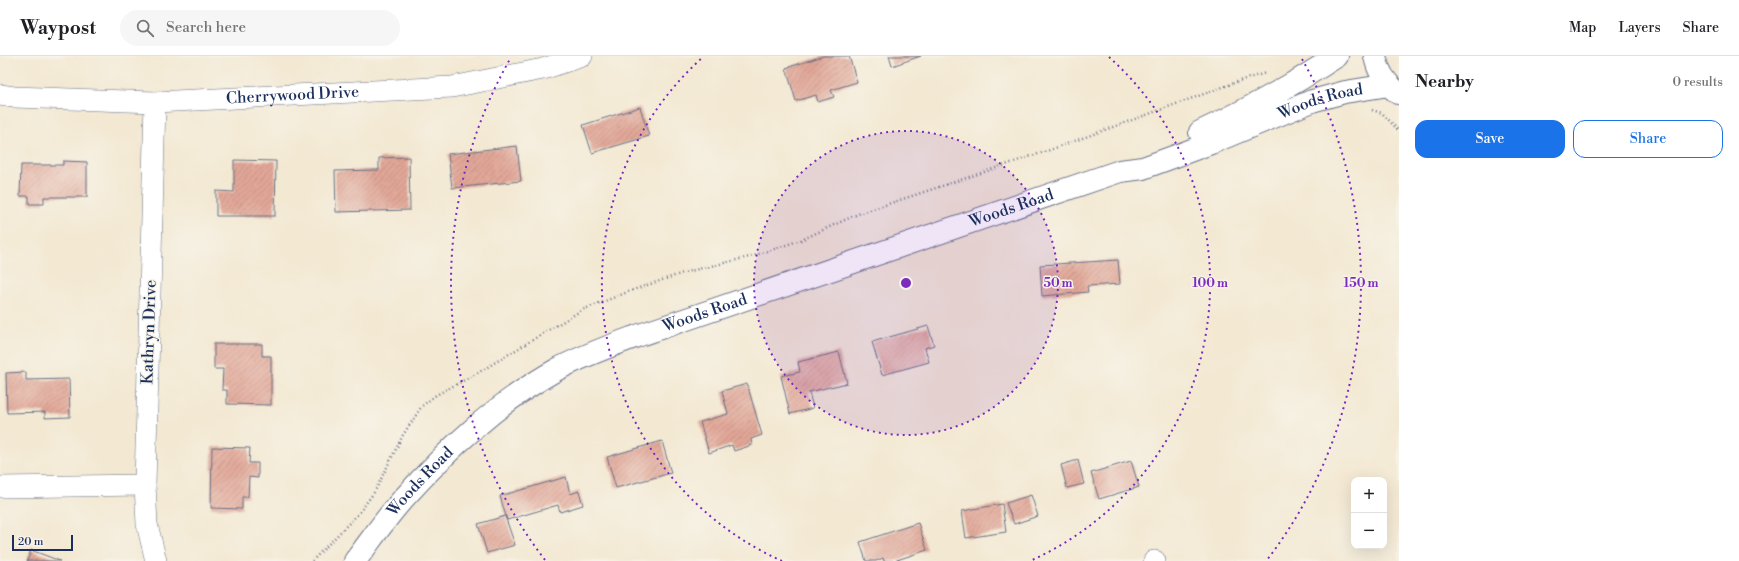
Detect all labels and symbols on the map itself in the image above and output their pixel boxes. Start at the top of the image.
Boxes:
street label: Woods Road [1274,79,1364,124]
street label: Cherrywood Drive [226,82,360,108]
street label: Woods Road [966,184,1056,232]
centre of rings [899,276,913,290]
text: 50 m [1043,276,1073,291]
text: 100 m [1192,276,1228,291]
text: 150 m [1344,276,1378,291]
street label: Kathryn Drive [137,279,161,385]
street label: Woods Road [659,289,750,337]
street label: Woods Road [382,442,458,521]
scale bar [12,533,73,552]

